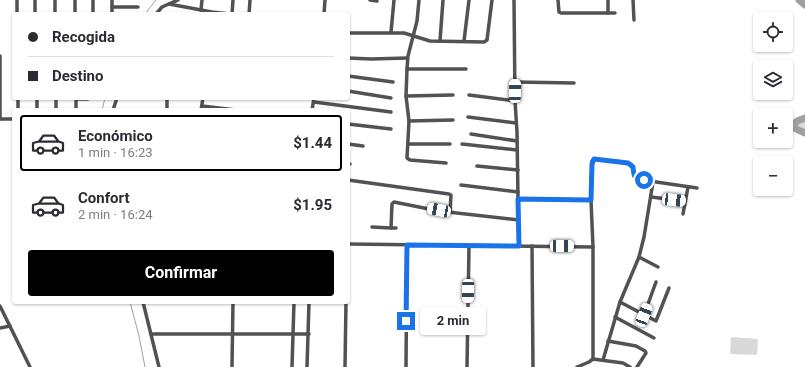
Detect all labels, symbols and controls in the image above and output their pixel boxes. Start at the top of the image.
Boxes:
map controls [753,12,793,196]
button: locate [753,12,793,52]
text: Recogida [52,28,115,46]
button: layers [753,60,793,100]
text: Destino [52,67,103,85]
car [509,79,521,103]
button: + [753,108,793,148]
icon: car [30,125,66,161]
text: Económico [78,127,153,145]
text: $1.44 [293,134,332,152]
text: 1 min · 16:23 [78,145,153,160]
button: − [753,156,793,196]
route start [635,171,653,189]
icon: car [30,187,66,223]
text: Confort [78,189,129,207]
car [661,193,687,207]
text: $1.95 [293,196,332,214]
car [426,202,452,218]
text: 2 min · 16:24 [78,207,153,222]
car [550,240,574,252]
button: Confirmar [28,250,334,296]
car [462,279,474,303]
car [634,302,654,328]
callout: 2 min [420,307,486,335]
route end [397,312,415,330]
text: 2 min [437,313,469,328]

